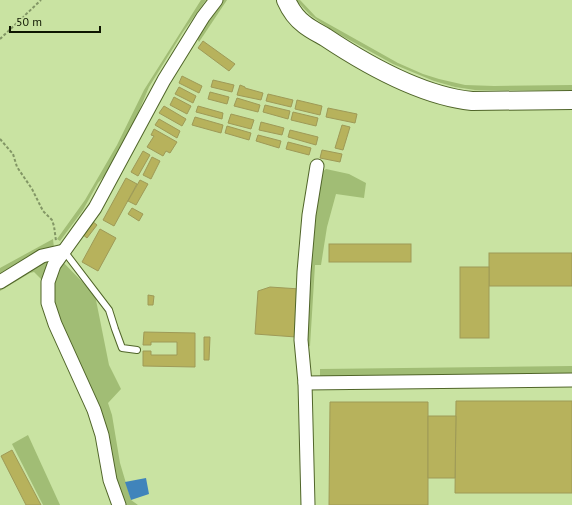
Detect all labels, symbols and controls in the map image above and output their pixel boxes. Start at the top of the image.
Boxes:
scale bar [10,8,100,34]
text: 50 m [16,14,42,29]

